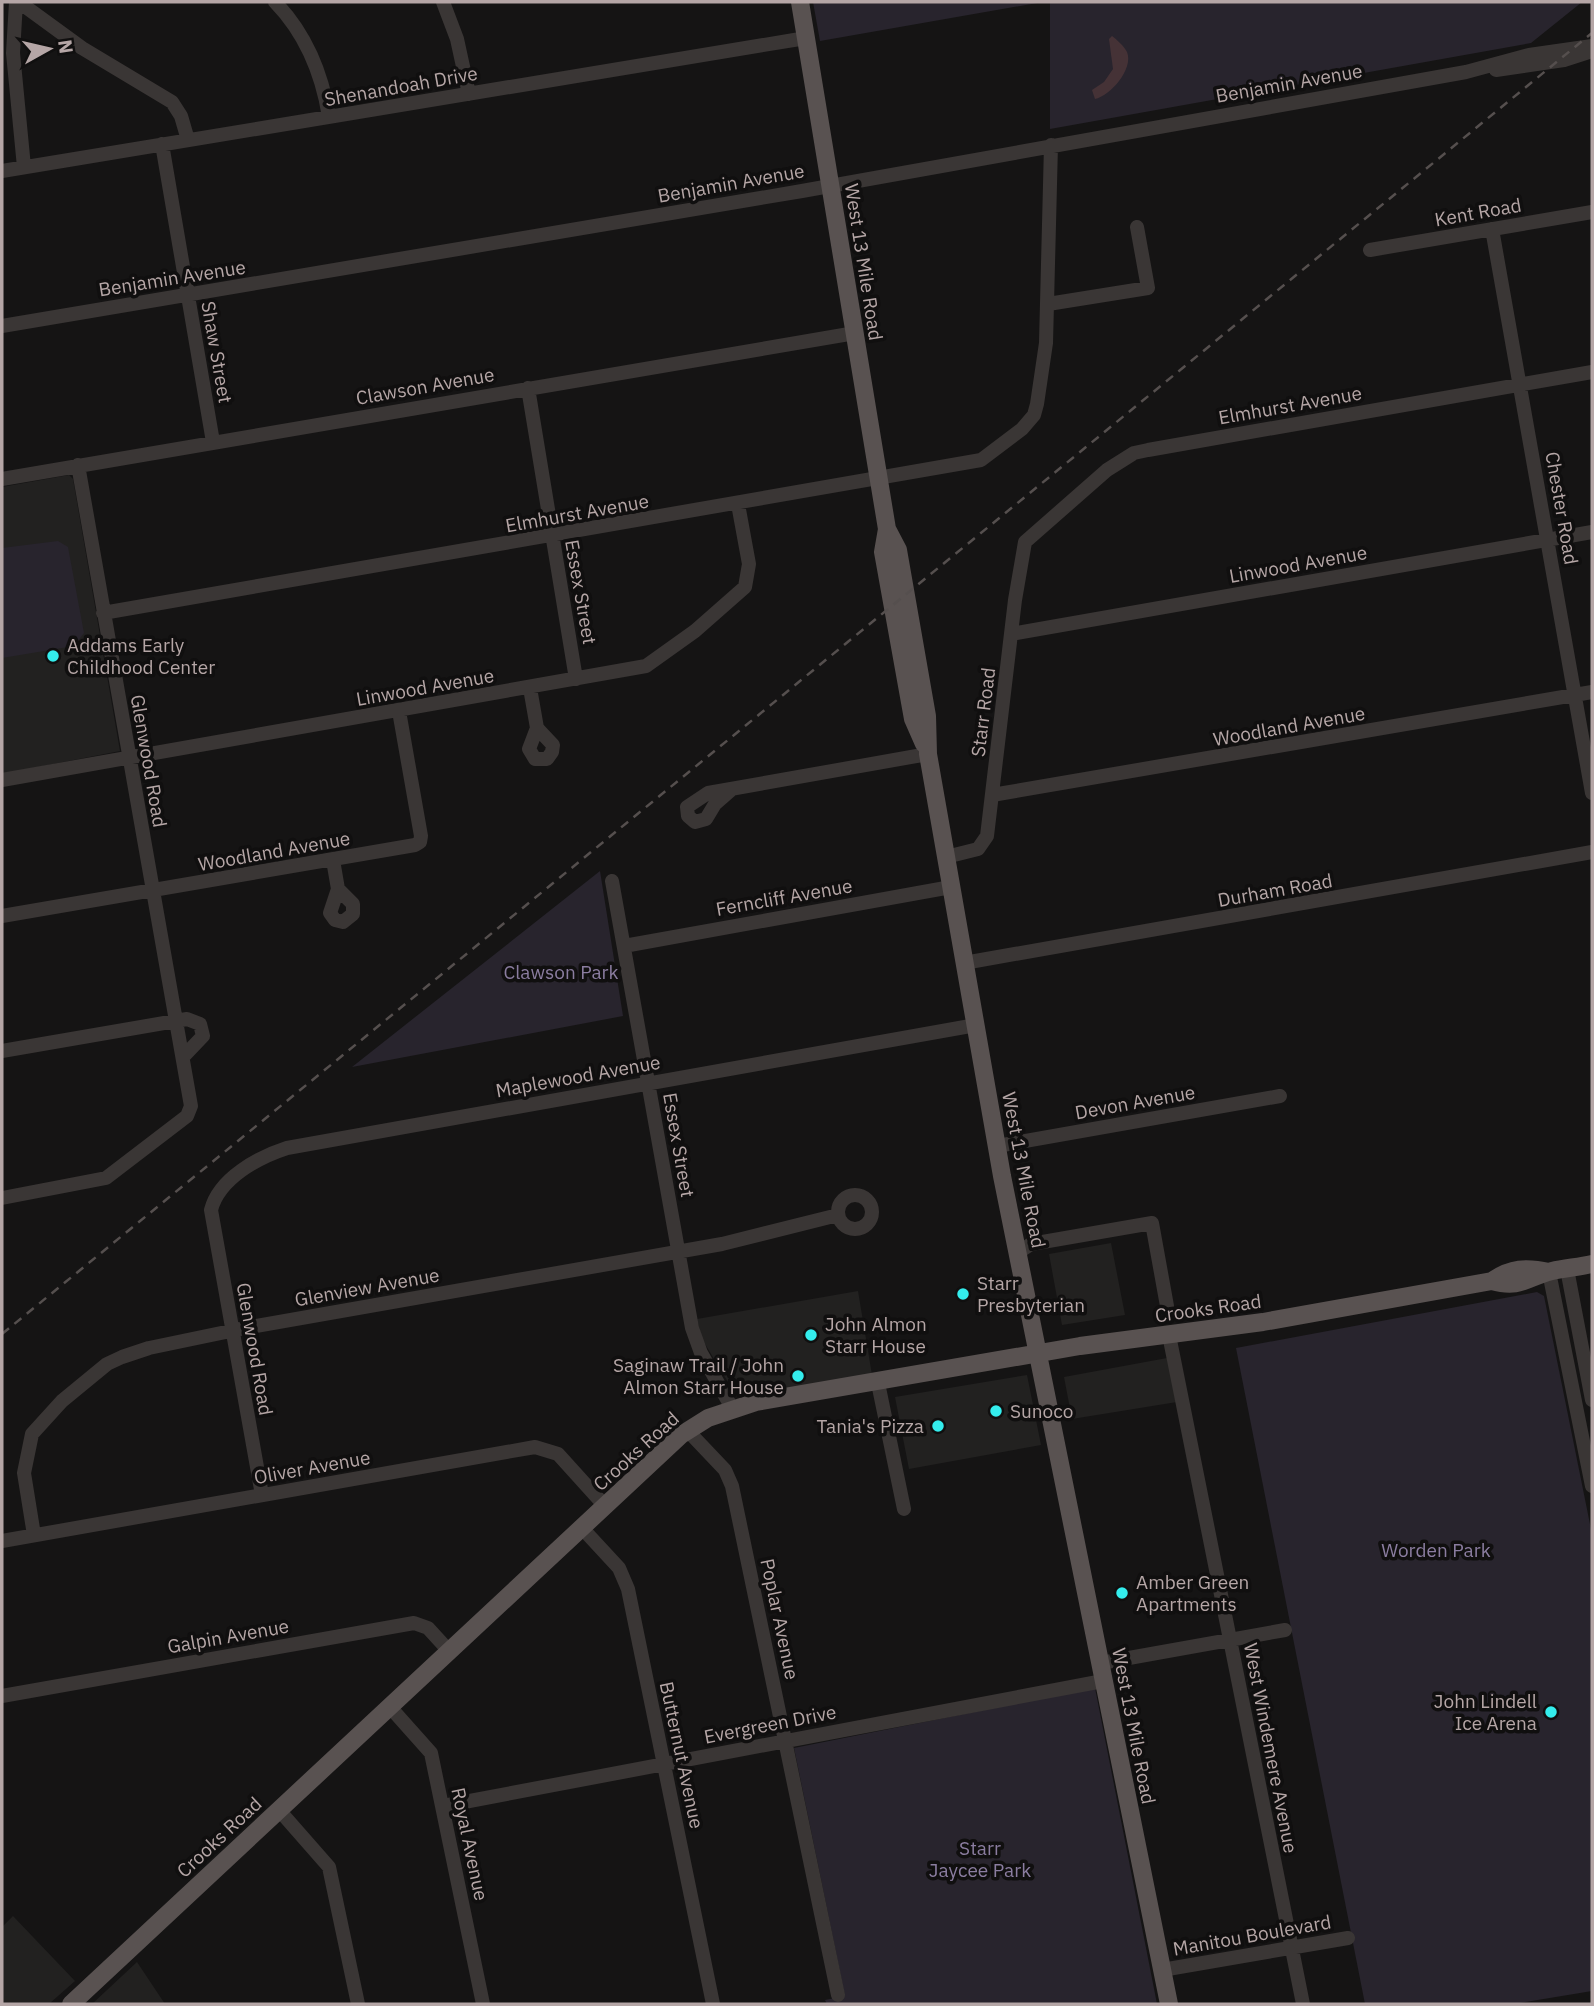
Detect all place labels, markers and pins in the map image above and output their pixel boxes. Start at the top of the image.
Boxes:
place label: Addams Early Childhood Center [67,633,215,679]
marker: Addams Early Childhood Center [45,648,61,664]
place label: Starr Presbyterian [977,1271,1085,1317]
marker: Starr Presbyterian [955,1286,971,1302]
place label: John Almon Starr House [825,1312,927,1358]
marker: John Almon Starr House [803,1327,819,1343]
place label: Saginaw Trail / John Almon Starr House [613,1353,784,1399]
marker: Saginaw Trail / John Almon Starr House [790,1368,806,1384]
place label: Sunoco [1010,1399,1073,1423]
marker: Sunoco [988,1403,1004,1419]
place label: Tania's Pizza [817,1414,924,1438]
marker: Tania's Pizza [930,1418,946,1434]
place label: Amber Green Apartments [1136,1570,1249,1616]
marker: Amber Green Apartments [1114,1585,1130,1601]
place label: John Lindell Ice Arena [1434,1689,1537,1735]
marker: John Lindell Ice Arena [1543,1704,1559,1720]

